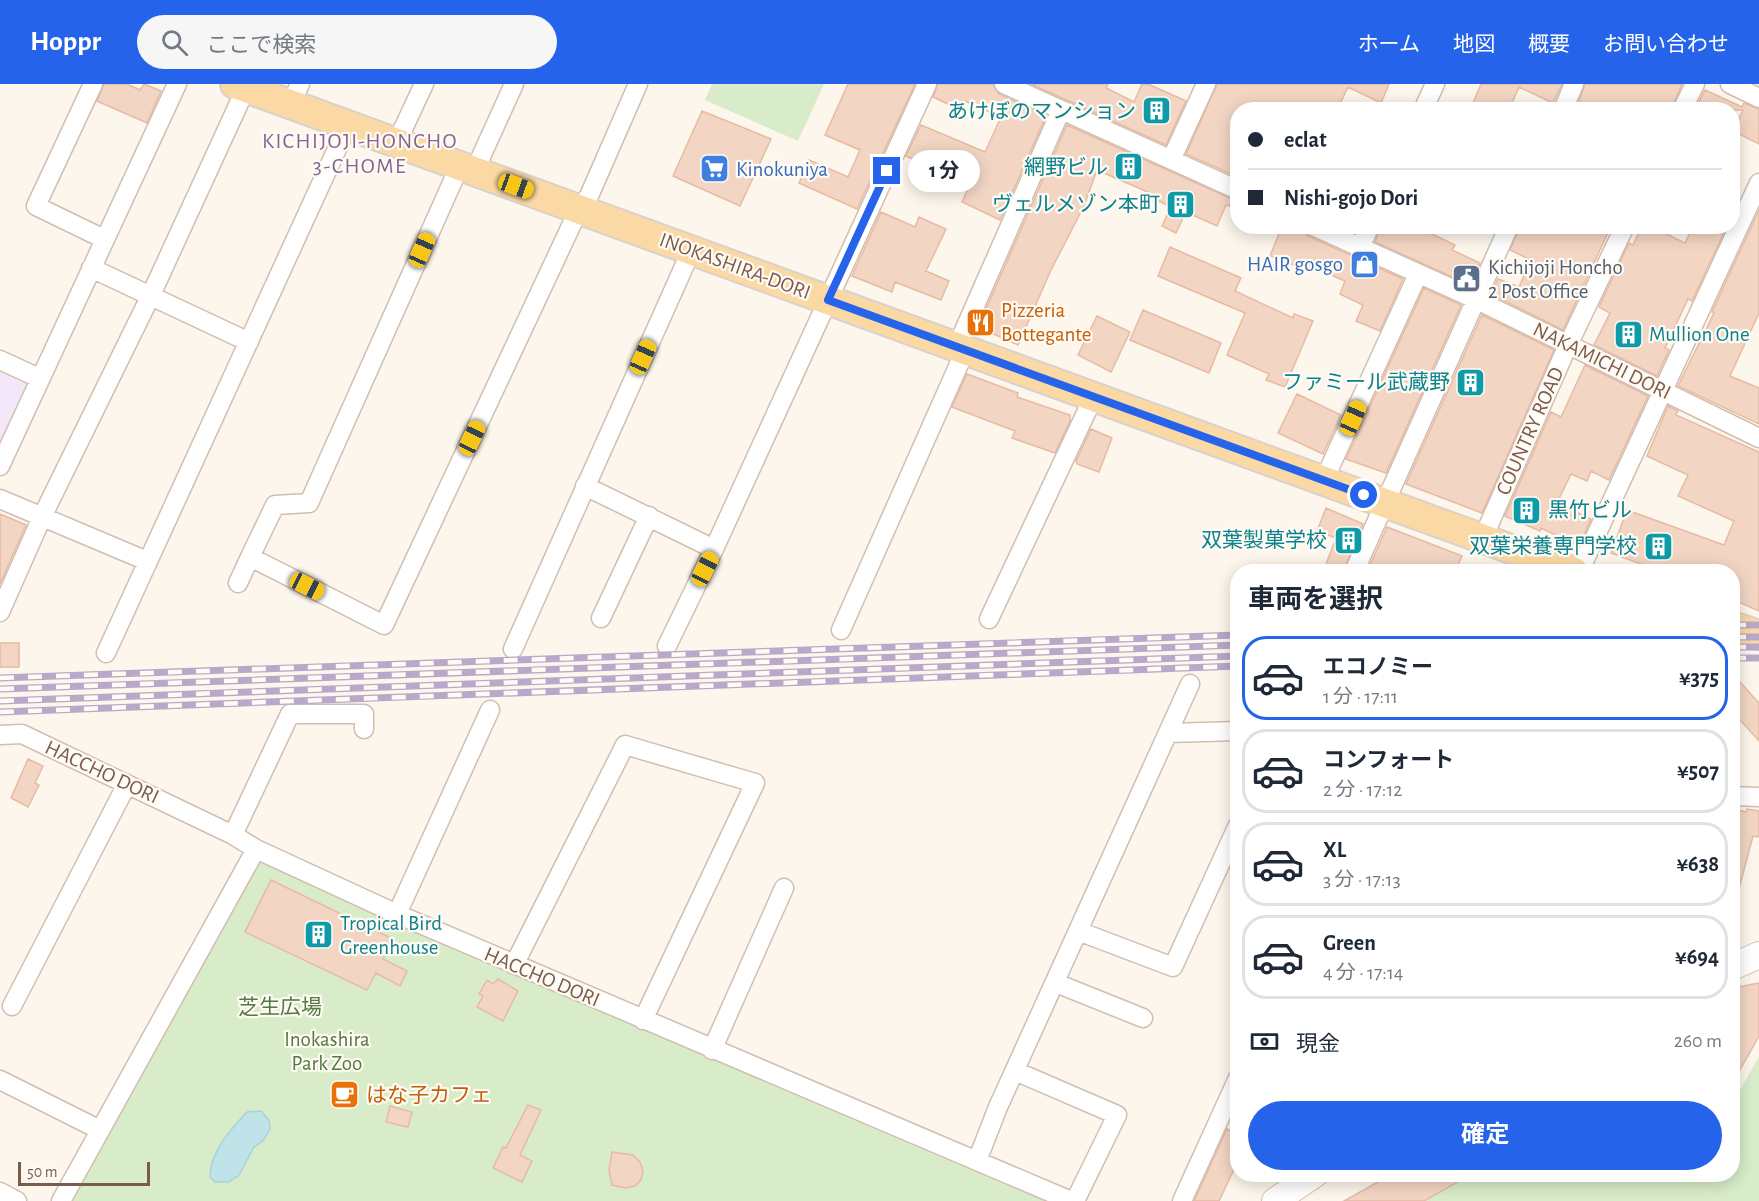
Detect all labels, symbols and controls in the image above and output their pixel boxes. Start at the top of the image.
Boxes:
search box [137,15,557,69]
icon: search [158,26,191,59]
text: Hoppr [30,28,101,56]
text: ここで検索 [206,34,316,56]
text: ホーム [1358,34,1420,55]
text: 地図 [1453,34,1495,55]
text: 概要 [1528,34,1570,55]
text: お問い合わせ [1603,34,1729,55]
building icon: あけぼのマンション [1141,95,1173,127]
place label: あけぼのマンション [947,100,1136,122]
text: eclat [1284,129,1327,151]
district label: KICHIJOJI-HONCHO 3-CHOME [262,130,458,177]
callout: 1 分 [908,150,980,192]
building icon: 網野ビル [1113,151,1145,183]
supermarket icon: Kinokuniya [699,153,731,185]
place label: 網野ビル [1024,156,1108,178]
route end [873,157,900,184]
place label: Kinokuniya [736,159,828,180]
text: 1 分 [929,161,959,181]
car [496,171,536,201]
text: Nishi-gojo Dori [1284,187,1418,209]
building icon: ヴェルメゾン本町 [1165,188,1197,220]
place label: ヴェルメゾン本町 [992,193,1160,215]
street label: INOKASHIRA-DORI [657,229,813,303]
car [406,230,438,270]
shop icon: HAIR gosgo [1348,248,1380,280]
place label: HAIR gosgo [1247,254,1343,275]
place label: Kichijoji Honcho 2 Post Office [1488,257,1623,302]
public building icon: Kichijoji Honcho 2 Post Office [1451,263,1483,295]
place label: Pizzeria Bottegante [1001,300,1091,345]
restaurant icon: Pizzeria Bottegante [964,306,996,338]
building icon: Mullion One [1612,318,1644,350]
street label: NAKAMICHI DORI [1530,319,1674,403]
place label: Mullion One [1649,324,1750,345]
car [627,337,659,377]
street label: COUNTRY ROAD [1492,364,1568,498]
building icon: ファミール武蔵野 [1455,366,1487,398]
place label: ファミール武蔵野 [1282,371,1450,393]
car [1337,398,1369,438]
car [456,418,488,458]
route start [1350,481,1377,508]
building icon: 黒竹ビル [1511,494,1543,526]
place label: 黒竹ビル [1548,499,1632,521]
building icon: 双葉製菓学校 [1332,524,1364,556]
place label: 双葉製菓学校 [1201,529,1327,551]
building icon: 双葉栄養専門学校 [1642,530,1674,562]
place label: 双葉栄養専門学校 [1469,535,1637,557]
car [689,549,721,589]
car [287,570,327,602]
text: 車両を選択 [1248,586,1383,613]
icon: car [1251,651,1305,705]
text: エコノミー [1323,656,1433,678]
text: ¥375 [1679,667,1719,689]
text: 1 分 · 17:11 [1323,687,1398,707]
street label: HACCHO DORI [42,736,162,808]
icon: car [1251,744,1305,798]
text: コンフォート [1323,749,1454,771]
text: ¥507 [1677,760,1719,782]
text: 2 分 · 17:12 [1323,780,1402,800]
icon: car [1251,837,1305,891]
text: XL [1323,839,1346,861]
text: ¥638 [1676,853,1719,875]
text: 3 分 · 17:13 [1323,870,1401,890]
place label: Tropical Bird Greenhouse [340,913,442,958]
building icon: Tropical Bird Greenhouse [303,919,335,951]
icon: car [1251,930,1305,984]
text: Green [1323,932,1376,954]
street label: HACCHO DORI [481,943,603,1011]
text: ¥694 [1675,946,1719,968]
text: 4 分 · 17:14 [1323,963,1403,983]
park label: 芝生広場 [238,996,322,1018]
icon: cash [1248,1025,1281,1058]
park label: Inokashira Park Zoo [284,1029,370,1074]
text: 260 m [1674,1031,1722,1051]
text: 現金 [1296,1033,1340,1055]
cafe icon: はな子カフェ [329,1079,361,1111]
place label: はな子カフェ [366,1085,492,1106]
button: 確定 [1248,1101,1722,1170]
scale bar [18,1159,150,1186]
text: 50 m [27,1164,58,1180]

